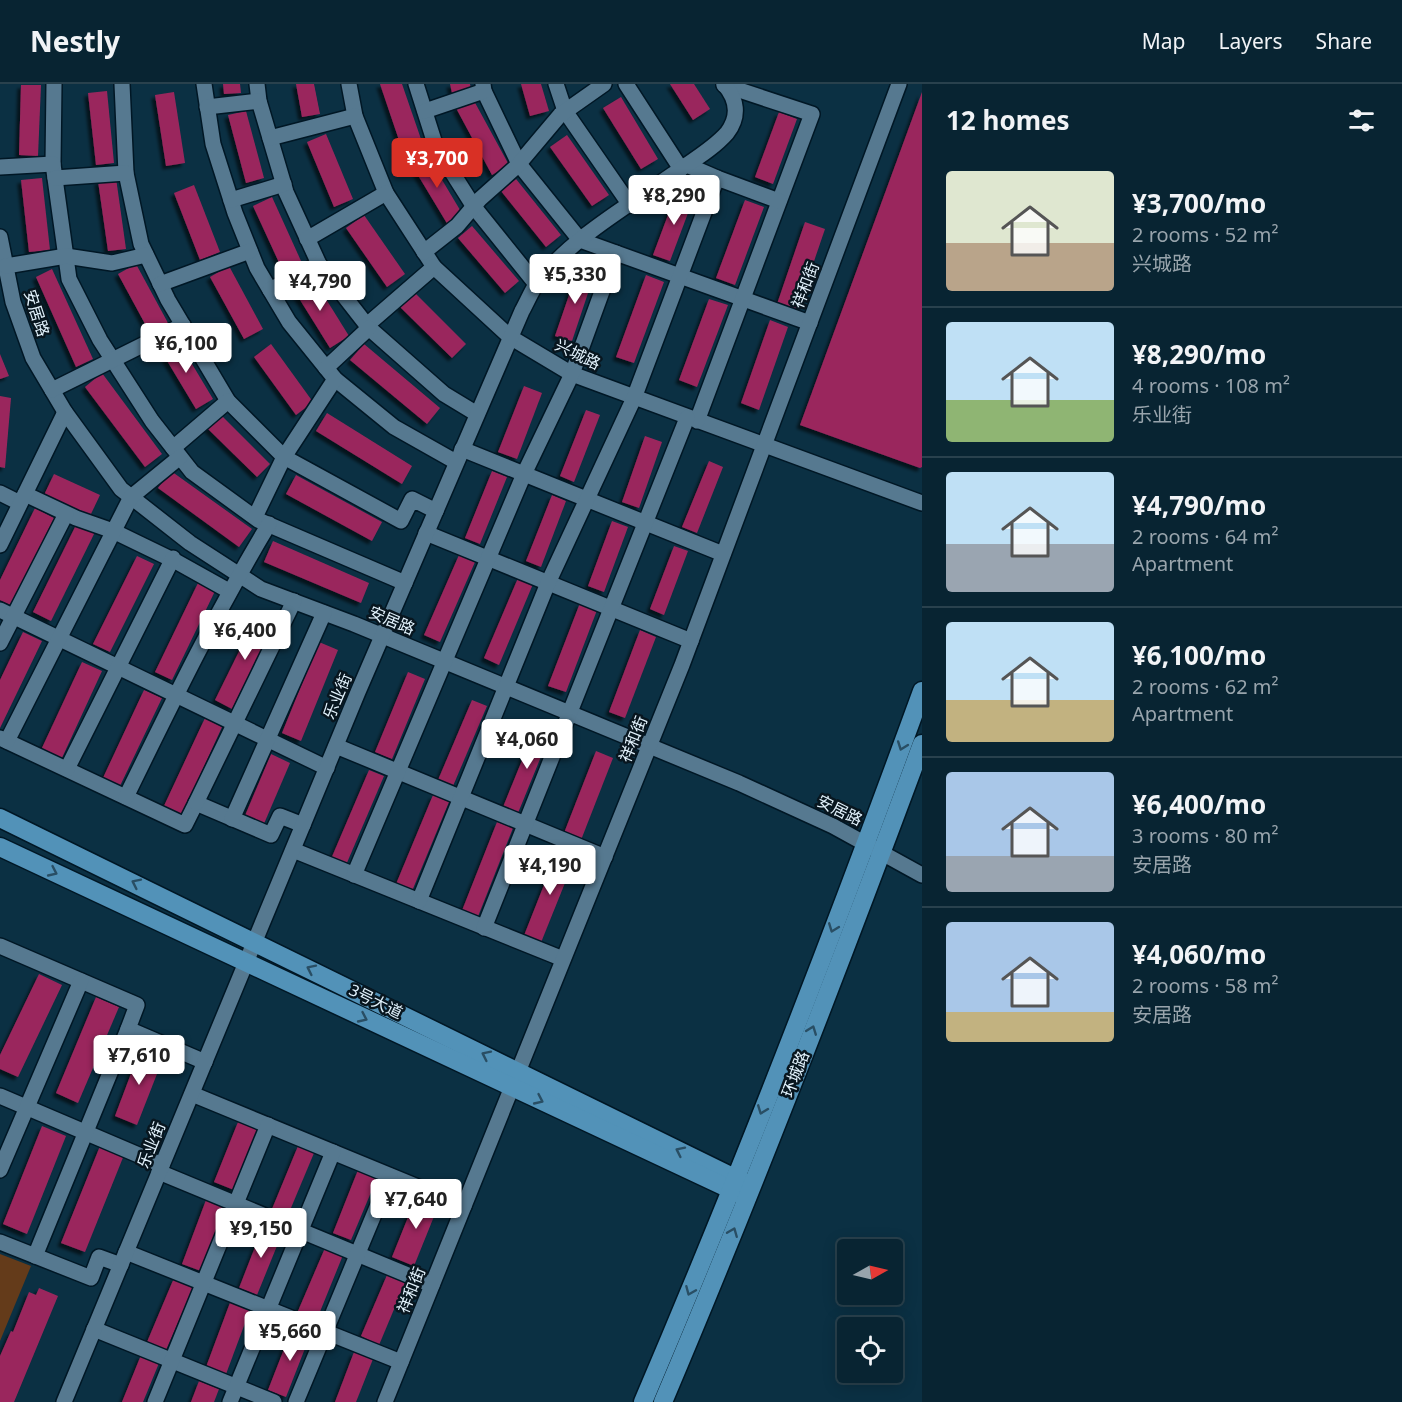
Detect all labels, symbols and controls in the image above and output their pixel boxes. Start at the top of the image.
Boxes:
text: Nestly [30,22,120,60]
text: Map [1142,27,1186,55]
text: Layers [1219,27,1283,55]
text: Share [1316,27,1372,55]
text: 12 homes [946,102,1070,138]
icon: filters [1345,104,1378,137]
pin: ¥3,700 [388,138,486,189]
text: ¥3,700 [406,144,468,171]
pin: ¥8,290 [625,175,723,226]
text: ¥8,290 [643,181,705,208]
text: ¥3,700/mo [1132,185,1266,221]
icon: home [994,195,1066,267]
text: 2 rooms · 52 m² [1132,221,1279,248]
text: 兴城路 [1132,250,1192,277]
pin: ¥5,330 [526,254,624,305]
street label: 祥和街 [786,259,824,311]
text: ¥5,330 [544,260,606,287]
pin: ¥4,790 [271,261,369,312]
text: ¥4,790 [289,267,351,294]
street label: 安居路 [19,287,55,339]
pin: ¥6,100 [137,323,235,374]
text: ¥6,100 [155,329,217,356]
street label: 兴城路 [552,334,604,374]
text: ¥8,290/mo [1132,336,1266,372]
icon: home [994,346,1066,418]
text: 4 rooms · 108 m² [1132,372,1290,399]
text: 乐业街 [1132,401,1192,428]
text: ¥4,790/mo [1132,487,1266,523]
icon: home [994,496,1066,568]
text: 2 rooms · 64 m² [1132,523,1279,550]
text: Apartment [1132,550,1233,577]
street label: 安居路 [366,600,418,640]
pin: ¥6,400 [196,610,294,661]
text: ¥6,400 [214,616,276,643]
text: ¥6,100/mo [1132,637,1266,673]
icon: home [994,646,1066,718]
street label: 乐业街 [317,670,357,722]
text: 2 rooms · 62 m² [1132,673,1279,700]
text: Apartment [1132,700,1233,727]
street label: 祥和街 [614,713,652,765]
pin: ¥4,060 [478,719,576,770]
text: ¥4,060 [496,725,558,752]
one-way arrow [897,740,909,751]
text: ¥6,400/mo [1132,786,1266,822]
street label: 安居路 [814,790,866,830]
icon: home [994,796,1066,868]
text: 3 rooms · 80 m² [1132,822,1279,849]
pin: ¥4,190 [501,845,599,896]
text: ¥4,190 [519,851,581,878]
text: 安居路 [1132,851,1192,878]
one-way arrow [46,865,57,877]
one-way arrow [131,879,142,891]
one-way arrow [828,922,840,933]
text: ¥4,060/mo [1132,936,1266,972]
icon: home [994,946,1066,1018]
one-way arrow [306,965,317,977]
text: 2 rooms · 58 m² [1132,972,1279,999]
street label: 3号大道 [345,979,407,1023]
text: 安居路 [1132,1001,1192,1028]
one-way arrow [356,1010,367,1022]
one-way arrow [805,1026,817,1037]
pin: ¥7,610 [90,1035,188,1086]
text: ¥7,610 [108,1041,170,1068]
street label: 环城路 [776,1048,814,1100]
one-way arrow [481,1051,492,1063]
one-way arrow [533,1093,544,1105]
one-way arrow [757,1104,769,1115]
street label: 乐业街 [132,1119,170,1171]
one-way arrow [675,1147,686,1158]
pin: ¥7,640 [367,1179,465,1230]
text: ¥7,640 [385,1185,447,1212]
pin: ¥9,150 [212,1208,310,1259]
text: ¥9,150 [230,1214,292,1241]
one-way arrow [726,1227,738,1238]
north arrow [837,1239,903,1305]
map controls [837,1239,903,1383]
street label: 祥和街 [392,1264,430,1316]
one-way arrow [685,1285,697,1296]
pin: ¥5,660 [241,1311,339,1362]
text: ¥5,660 [259,1317,321,1344]
button: locate [837,1317,903,1383]

